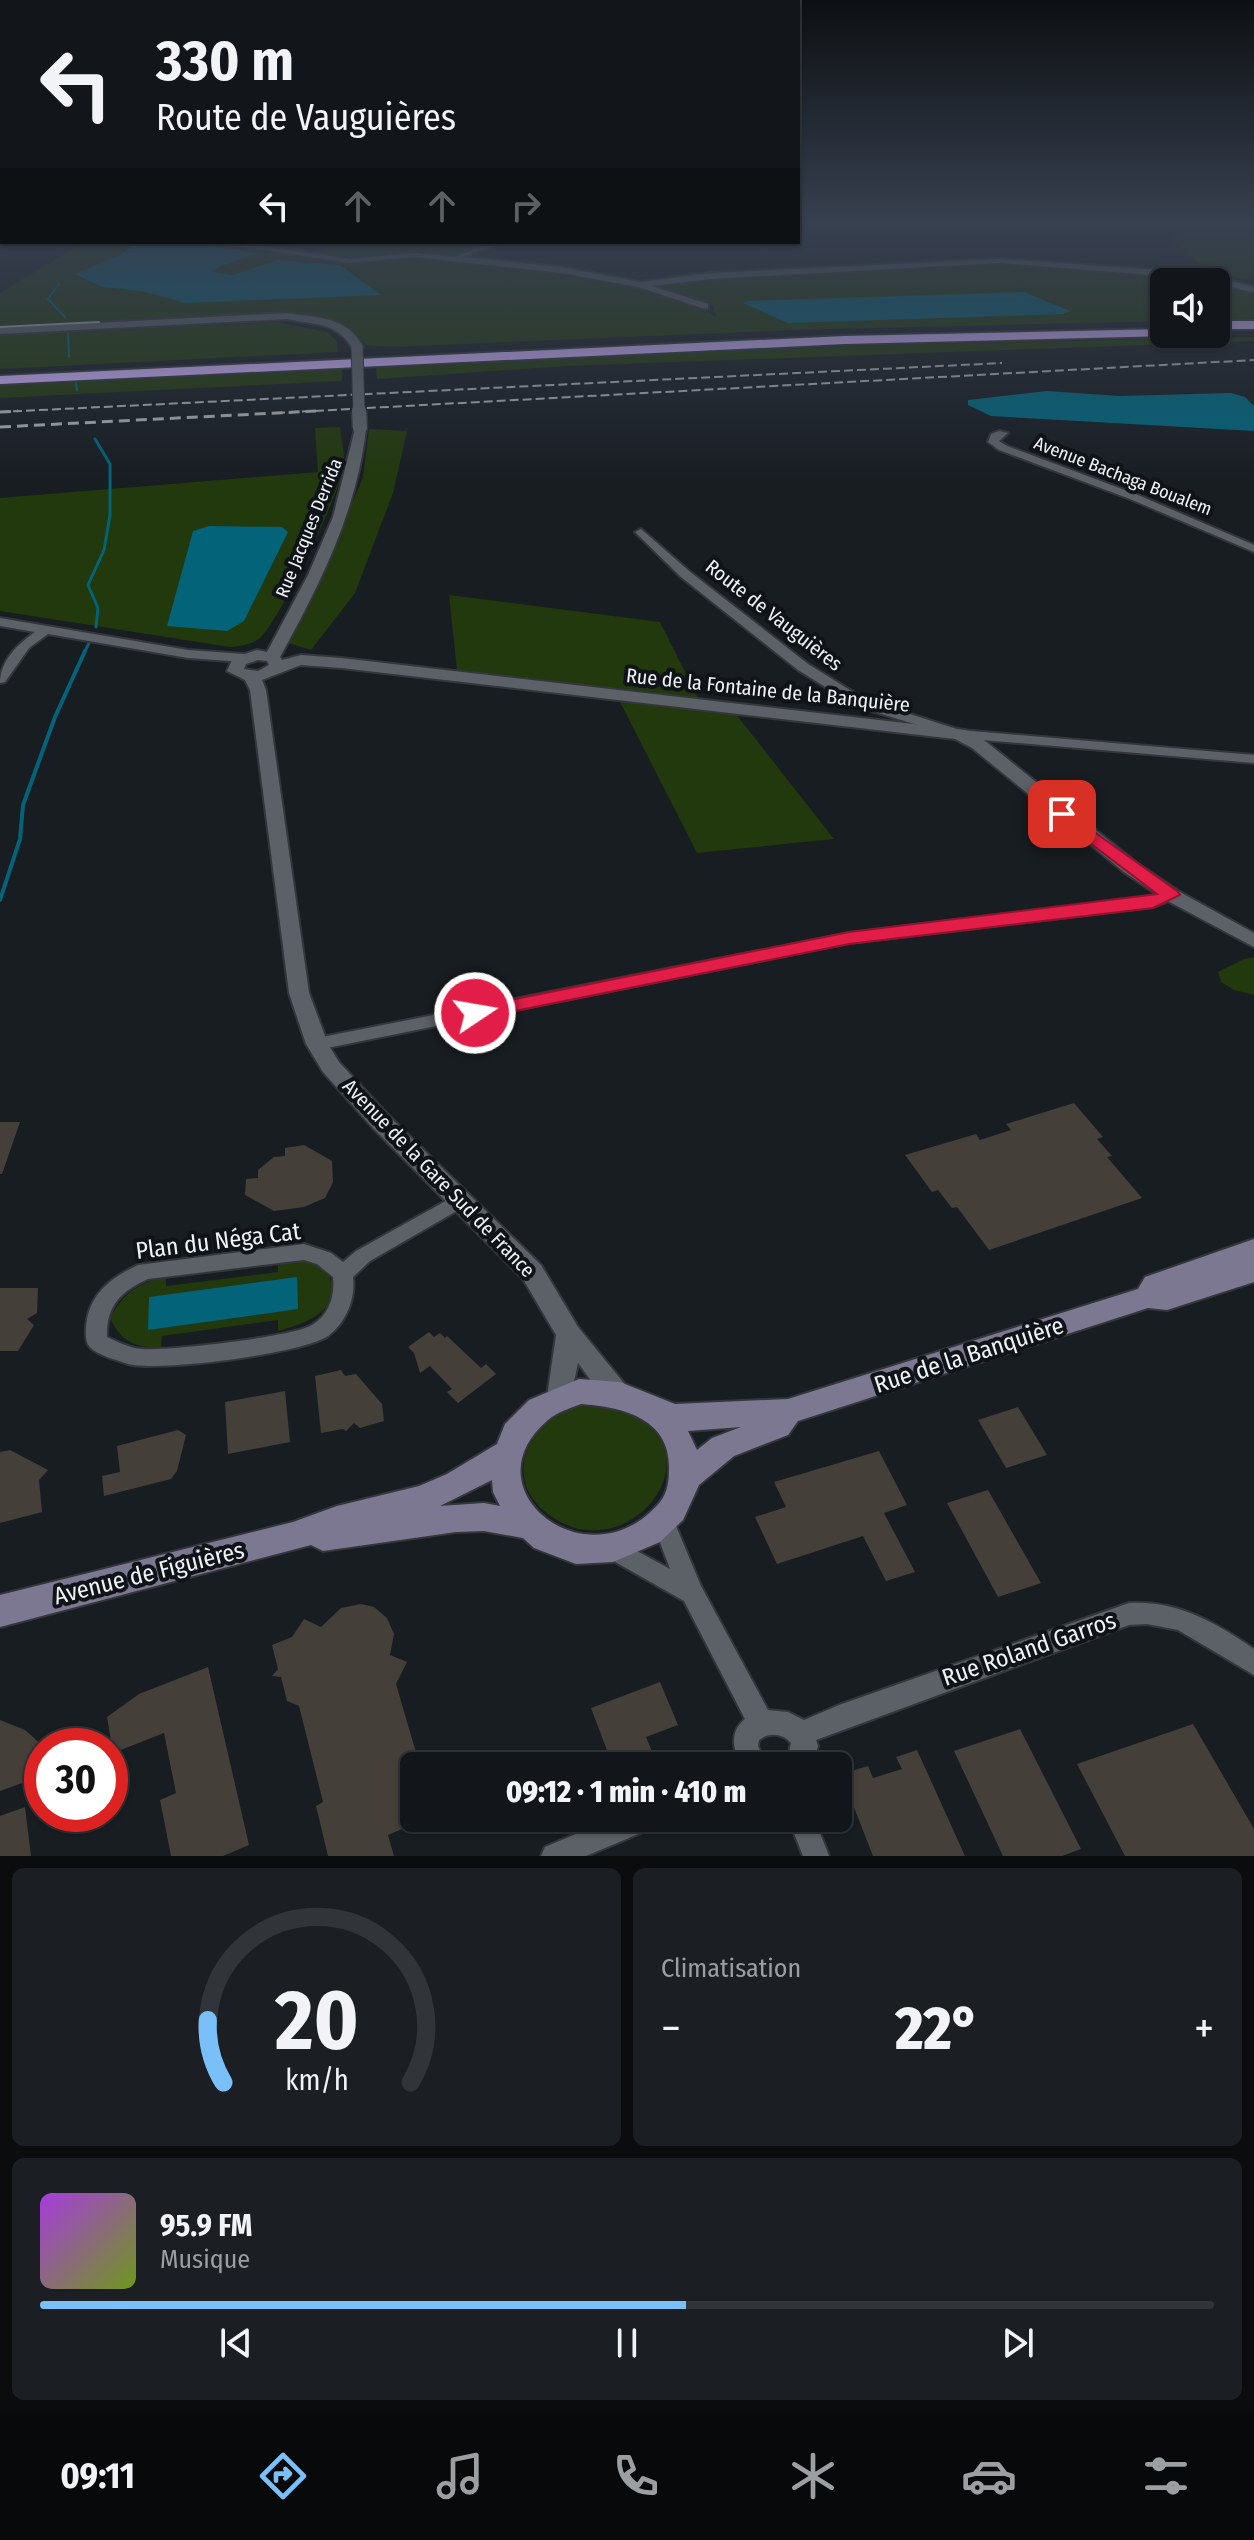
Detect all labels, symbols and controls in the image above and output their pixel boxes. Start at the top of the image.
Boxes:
text: 330 m [156,28,294,95]
icon: left [24,32,128,136]
text: Route de Vauguières [156,96,456,140]
icon: left [252,184,296,228]
icon: ahead [336,184,380,228]
icon: ahead [420,184,464,228]
icon: right [504,184,548,228]
map controls [1150,268,1230,348]
button: sound [1150,268,1230,348]
street label: Avenue Bachaga Boualem [1031,432,1215,520]
street label: Rue Jacques Derrida [271,455,347,601]
street label: Route de Vauguières [701,554,847,676]
street label: Rue de la Fontaine de la Banquière [625,663,911,717]
pin [1028,780,1096,848]
icon: arrive [1040,792,1084,836]
position arrow [433,971,517,1055]
street label: Avenue de la Gare Sud de France [338,1074,540,1282]
street label: Plan du Néga Cat [134,1217,302,1265]
street label: Rue de la Banquière [871,1311,1067,1399]
street label: Avenue de Figuières [51,1536,247,1610]
street label: Rue Roland Garros [938,1606,1120,1692]
speed limit sign: 30 [24,1728,128,1832]
text: 09:12 · 1 min · 410 m [506,1774,746,1810]
text: Climatisation [661,1953,801,1984]
text: 20 [274,1971,358,2071]
text: 22° [895,1993,980,2065]
text: − [661,2002,681,2055]
text: + [1194,2002,1214,2055]
text: km/h [285,2063,348,2098]
text: 95.9 FM [160,2208,252,2244]
text: Musique [160,2244,250,2275]
icon: previous [214,2321,258,2365]
icon: pause [605,2321,649,2365]
icon: next [996,2321,1040,2365]
icon: directions [255,2448,311,2504]
icon: music [432,2448,488,2504]
icon: phone [608,2448,664,2504]
icon: climate [785,2448,841,2504]
icon: car [961,2448,1017,2504]
icon: filters [1138,2448,1194,2504]
text: 09:11 [60,2454,135,2498]

